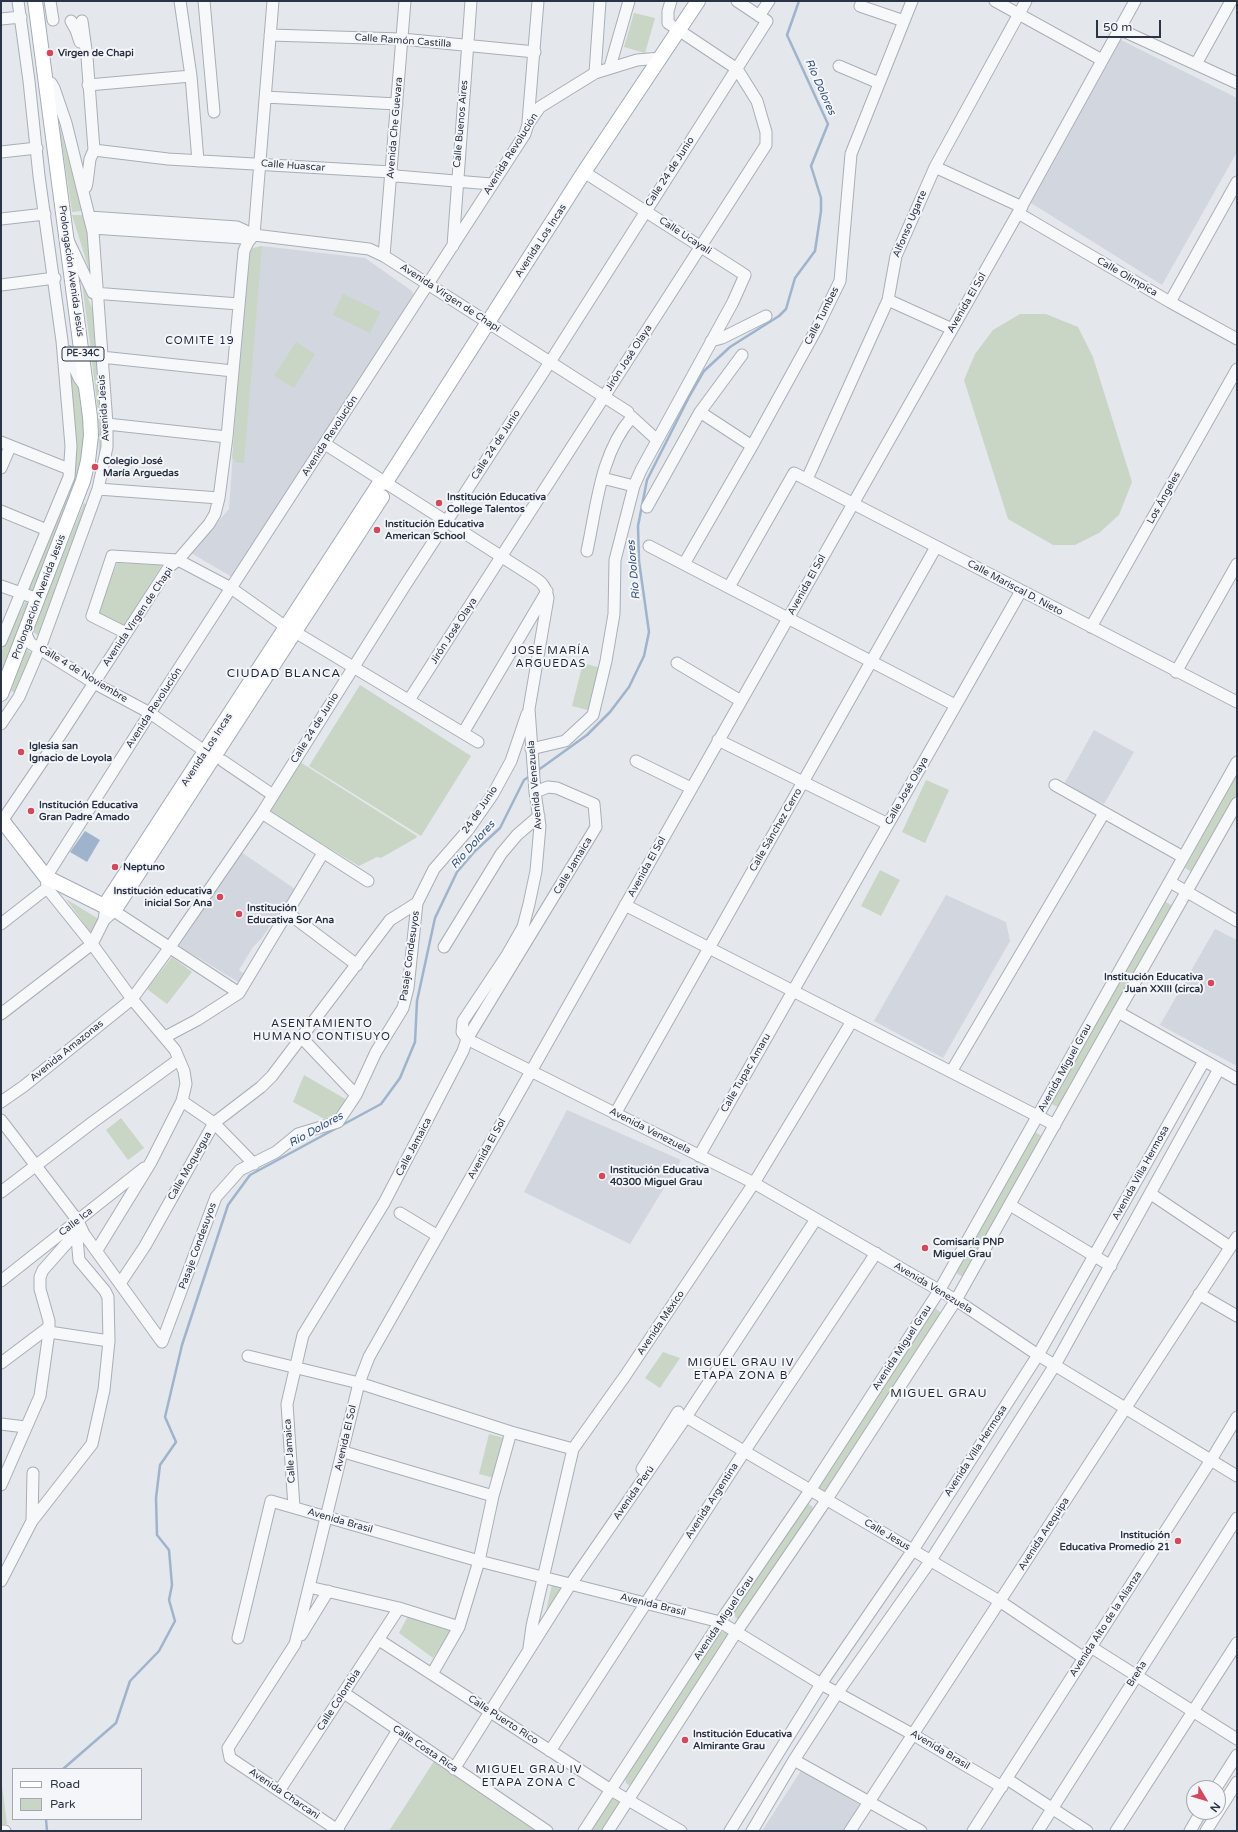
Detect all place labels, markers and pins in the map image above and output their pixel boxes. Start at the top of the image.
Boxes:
place label: Virgen de Chapi [58,47,134,59]
marker: Virgen de Chapi [45,48,55,58]
place label: Colegio José María Arguedas [103,455,179,478]
marker: Colegio José María Arguedas [90,462,100,472]
place label: Institución Educativa College Talentos [447,491,546,514]
marker: Institución Educativa College Talentos [434,498,444,508]
place label: Institución Educativa American School [385,518,484,542]
marker: Institución Educativa American School [372,525,382,535]
place label: Iglesia san Ignacio de Loyola [29,740,112,764]
marker: Iglesia san Ignacio de Loyola [16,747,26,757]
place label: Institución Educativa Gran Padre Amado [39,799,138,822]
marker: Institución Educativa Gran Padre Amado [26,806,36,816]
place label: Neptuno [123,861,165,873]
marker: Neptuno [110,862,120,872]
place label: Institución educativa inicial Sor Ana [114,885,212,908]
marker: Institución educativa inicial Sor Ana [215,892,225,902]
place label: Institución Educativa Sor Ana [247,902,334,926]
marker: Institución Educativa Sor Ana [234,909,244,919]
place label: Institución Educativa Juan XXIII (circa) [1104,971,1203,994]
marker: Institución Educativa Juan XXIII (circa) [1206,978,1216,988]
place label: Institución Educativa 40300 Miguel Grau [610,1164,709,1188]
marker: Institución Educativa 40300 Miguel Grau [597,1171,607,1181]
place label: Comisaría PNP Miguel Grau [933,1236,1004,1260]
marker: Comisaría PNP Miguel Grau [920,1243,930,1253]
place label: Institución Educativa Promedio 21 [1059,1529,1170,1552]
marker: Institución Educativa Promedio 21 [1173,1536,1183,1546]
place label: Institución Educativa Almirante Grau [693,1728,792,1752]
marker: Institución Educativa Almirante Grau [680,1735,690,1745]

